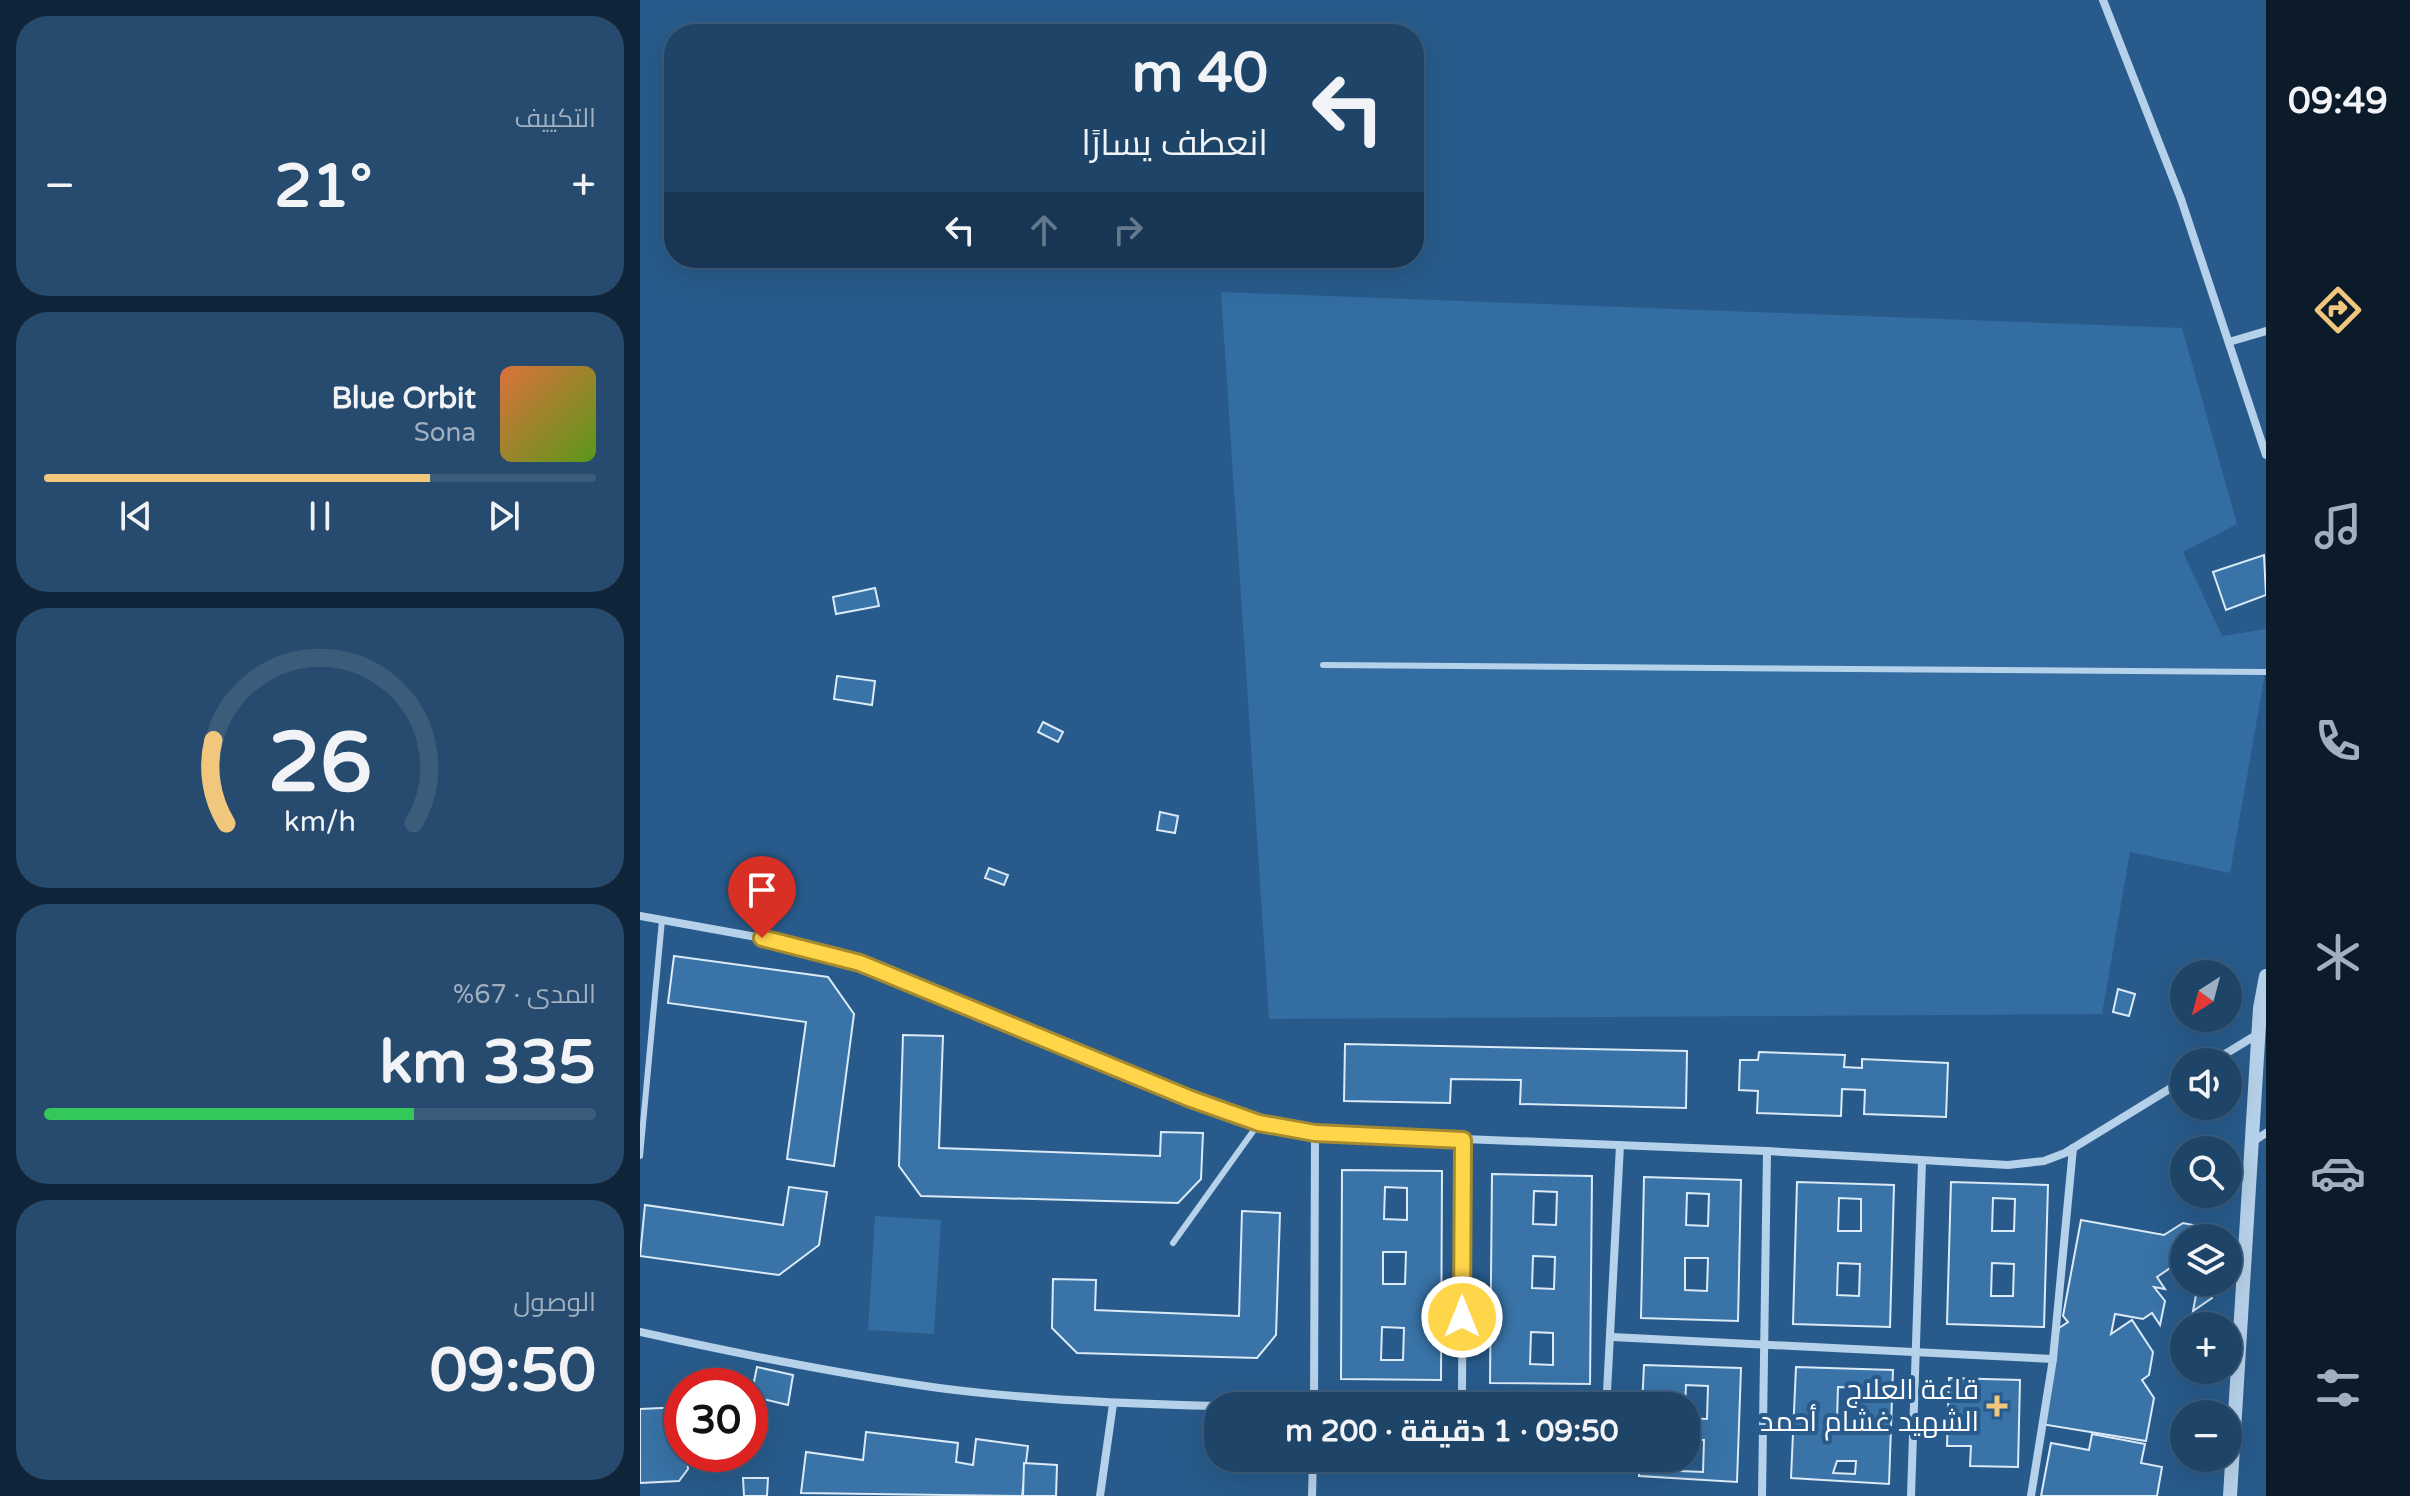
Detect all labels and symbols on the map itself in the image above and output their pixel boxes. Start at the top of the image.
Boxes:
pin [728,856,796,938]
north arrow [2170,960,2242,1032]
position arrow [1420,1275,1504,1359]
speed limit sign: 30 [664,1368,768,1472]
place label: قاعة العلاج الشهيد غشام أحمد [1760,1373,1979,1441]
marker: قاعة العلاج الشهيد غشام أحمد [1986,1395,2008,1417]

